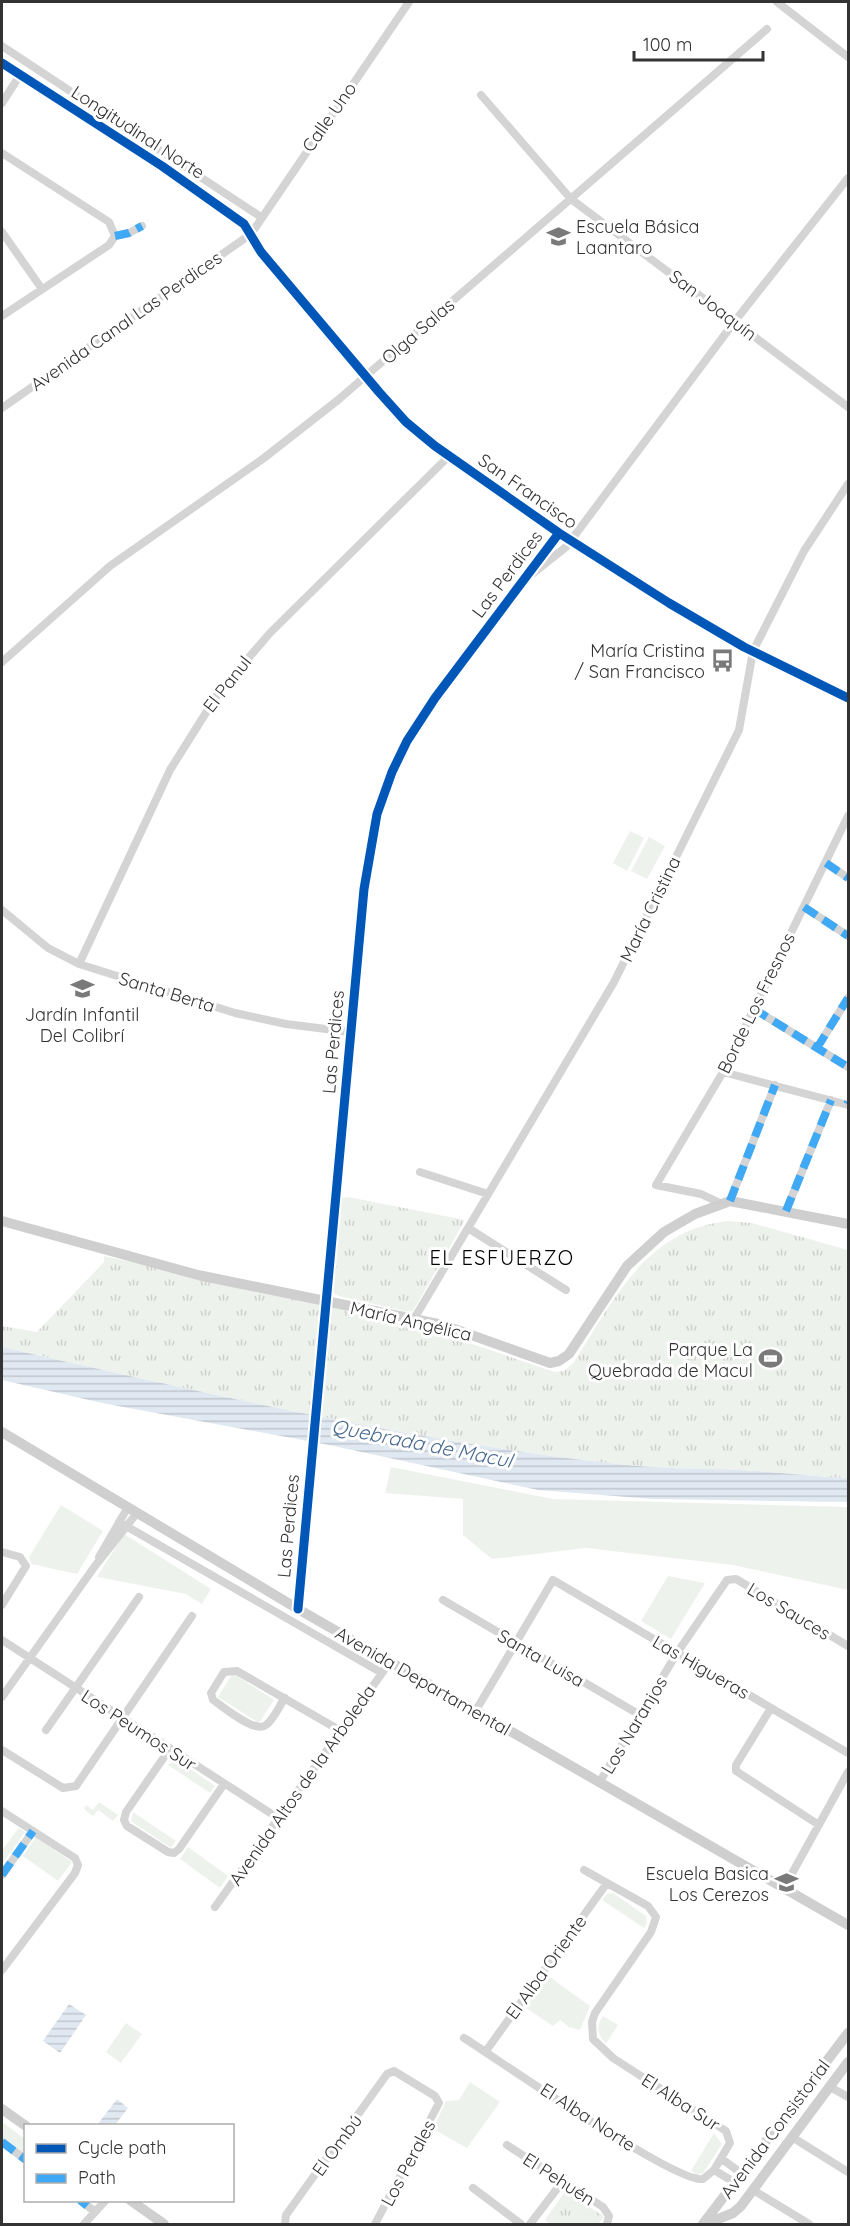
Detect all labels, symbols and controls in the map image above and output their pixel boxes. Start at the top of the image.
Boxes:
scale bar [634,24,763,62]
text: 100 m [643,33,692,56]
street label: Calle Uno [297,78,361,156]
street label: Longitudinal Norte [67,80,209,184]
place label: Escuela Básica Laantaro [576,215,700,259]
school or university icon: Escuela Básica Laantaro [545,223,571,249]
street label: Avenida Canal Las Perdices [26,246,226,396]
street label: San Joaquín [665,265,761,345]
street label: Olga Salas [377,293,459,369]
street label: San Francisco [474,448,582,534]
street label: Las Perdices [467,526,547,622]
place label: María Cristina / San Francisco [574,639,705,683]
bus stop icon: María Cristina / San Francisco [710,647,736,673]
street label: El Panul [198,651,256,717]
street label: María Cristina [615,852,685,966]
street label: Borde Los Fresnos [712,929,800,1077]
street label: Santa Berta [116,967,218,1017]
school or university icon: Jardín Infantil Del Colibrí [69,975,95,1001]
street label: Las Perdices [317,989,349,1095]
place label: Jardín Infantil Del Colibrí [25,1003,139,1047]
district label: EL ESFUERZO [430,1245,575,1270]
street label: María Angélica [348,1296,474,1346]
place label: Parque La Quebrada de Macul [588,1338,753,1382]
sports icon: Parque La Quebrada de Macul [758,1346,784,1372]
water label: Quebrada de Macul [330,1413,517,1473]
street label: Las Perdices [272,1473,304,1579]
street label: Los Sauces [743,1577,835,1645]
street label: Avenida Departamental [331,1621,515,1741]
street label: Santa Luisa [493,1624,589,1692]
street label: Las Higueras [648,1630,754,1704]
street label: Los Naranjos [596,1672,672,1778]
street label: Avenida Altos de la Arboleda [224,1680,380,1890]
street label: Los Peumos Sur [77,1684,201,1776]
place label: Escuela Basica Los Cerezos [645,1862,769,1906]
school or university icon: Escuela Basica Los Cerezos [774,1870,800,1896]
street label: El Alba Oriente [501,1910,591,2024]
street label: Avenida Consistorial [715,2055,835,2203]
street label: El Alba Sur [637,2068,725,2136]
street label: El Alba Norte [536,2078,640,2156]
street label: El Ombú [307,2110,367,2180]
street label: Los Perales [376,2116,440,2210]
legend [24,2124,234,2202]
text: Cycle path [78,2136,166,2159]
street label: El Pehuén [519,2147,599,2211]
text: Path [78,2166,116,2189]

